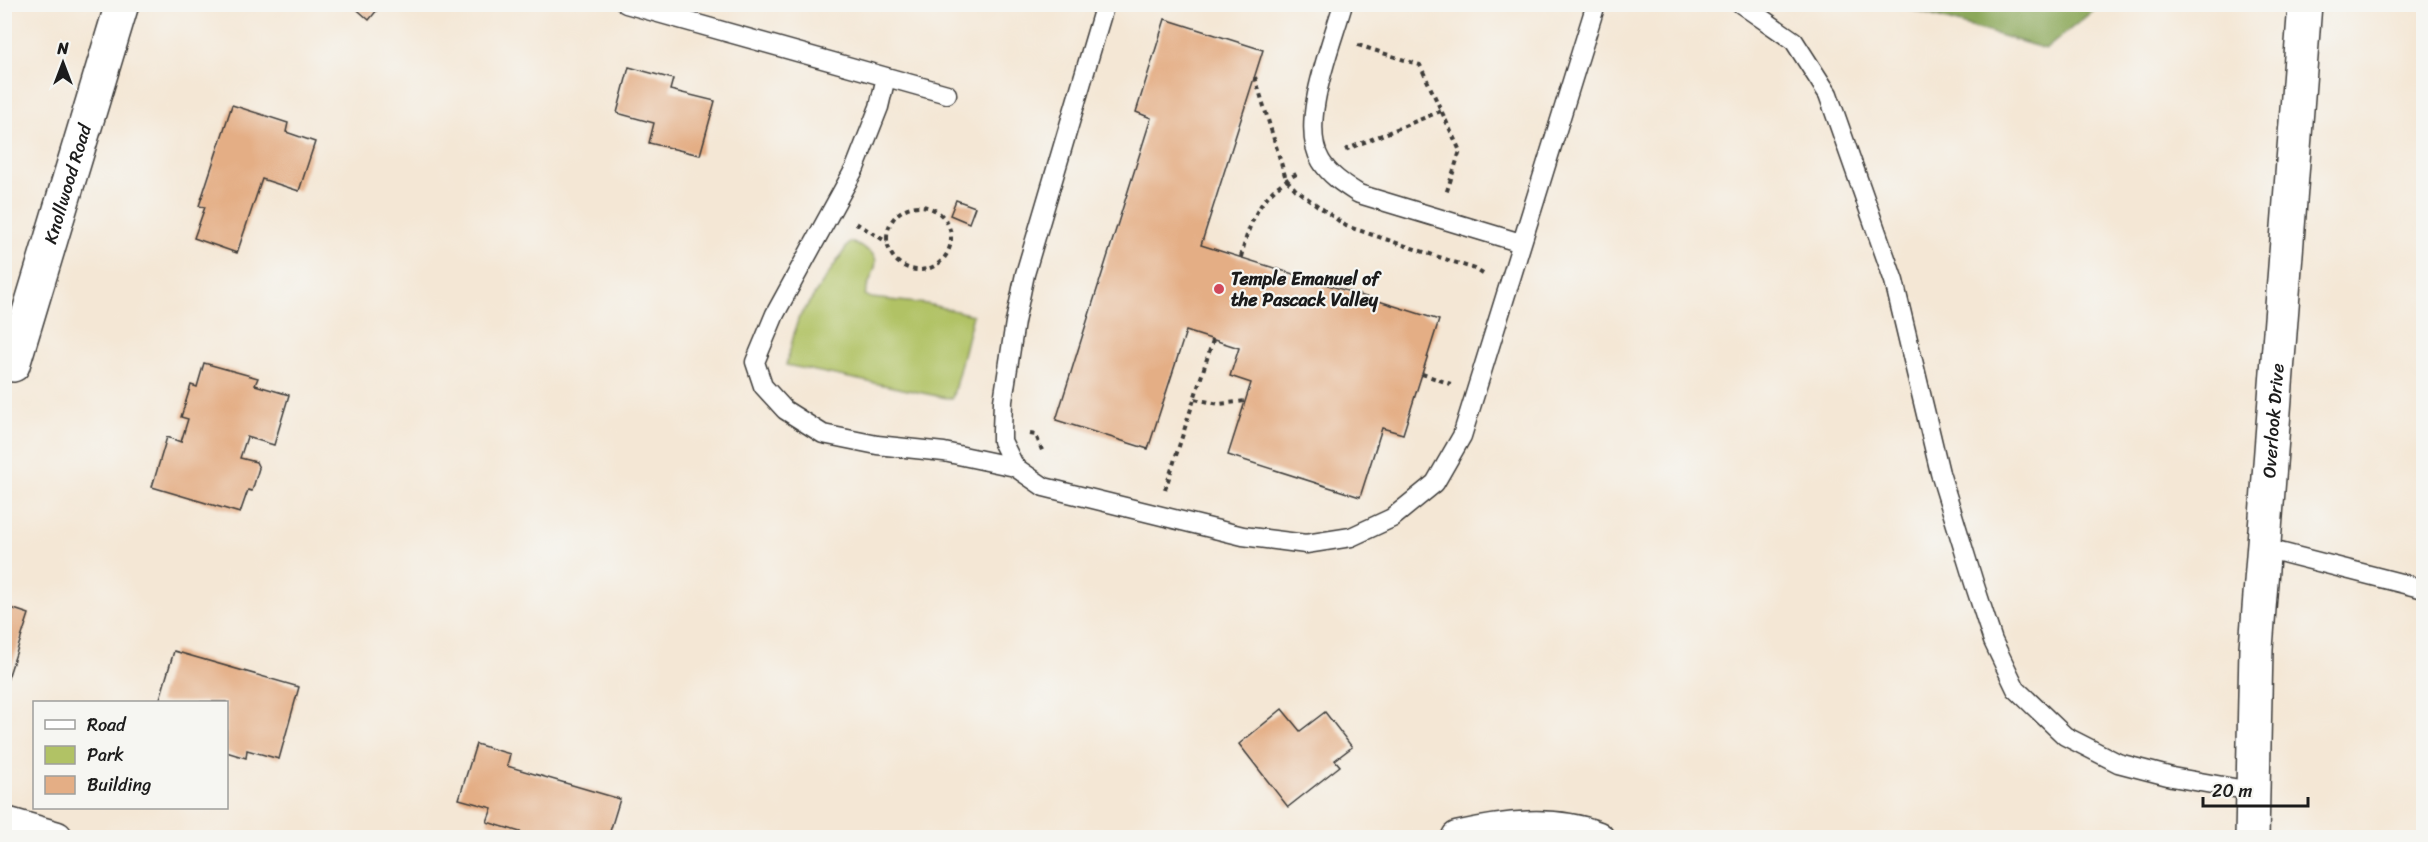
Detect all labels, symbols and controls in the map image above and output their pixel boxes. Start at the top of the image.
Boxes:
north arrow [33,33,93,93]
text: N [56,34,69,63]
street label: Knollwood Road [34,119,101,248]
place label: Temple Emanuel of the Pascack Valley [1231,263,1382,316]
marker: Temple Emanuel of the Pascack Valley [1212,282,1226,296]
street label: Overlook Drive [2253,362,2294,479]
legend [33,701,228,809]
text: Road [87,709,127,741]
text: Park [87,739,124,771]
text: Building [87,769,151,801]
scale bar [2203,770,2308,808]
text: 20 m [2212,775,2252,807]

